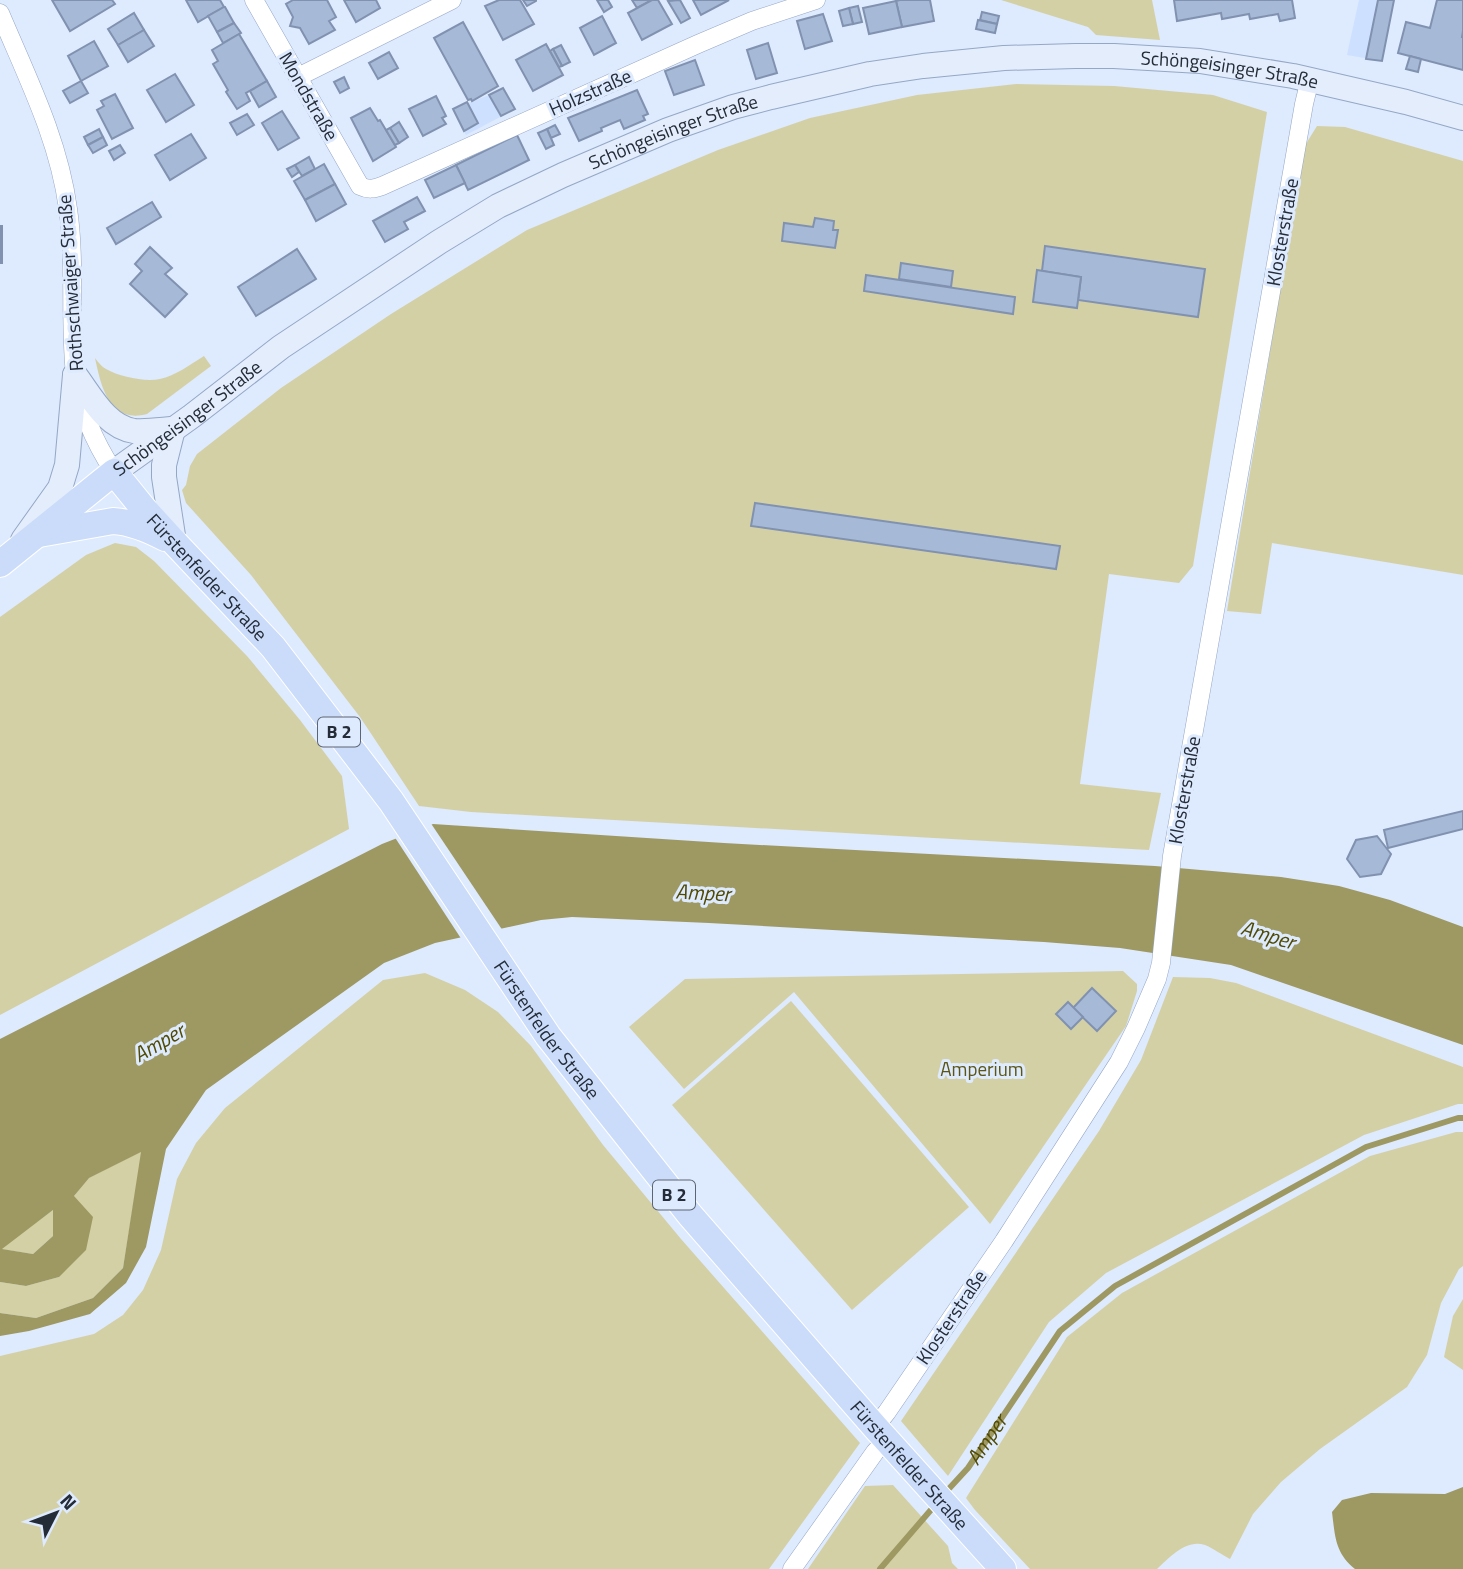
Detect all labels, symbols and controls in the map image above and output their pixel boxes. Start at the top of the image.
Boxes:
street label: Schöngeisinger Straße [1140,43,1321,95]
street label: Mondstraße [272,46,347,146]
street label: Holzstraße [544,60,636,123]
street label: Schöngeisinger Straße [584,86,761,177]
street label: Klosterstraße [1258,176,1305,288]
street label: Rothschwaiger Straße [49,194,90,372]
street label: Schöngeisinger Straße [106,352,268,483]
street label: Fürstenfelder Straße [140,506,275,647]
road number: B 2 [318,718,360,746]
street label: Klosterstraße [1160,734,1207,846]
water label: Amper [675,875,734,910]
water label: Amper [1237,911,1301,958]
street label: Fürstenfelder Straße [487,954,608,1105]
water label: Amper [127,1013,192,1070]
park label: Amperium [940,1054,1024,1083]
road number: B 2 [653,1180,695,1210]
street label: Klosterstraße [908,1263,993,1370]
street label: Fürstenfelder Straße [844,1394,976,1536]
water label: Amper [958,1406,1016,1471]
north arrow [21,1478,91,1548]
text: N [54,1487,84,1516]

